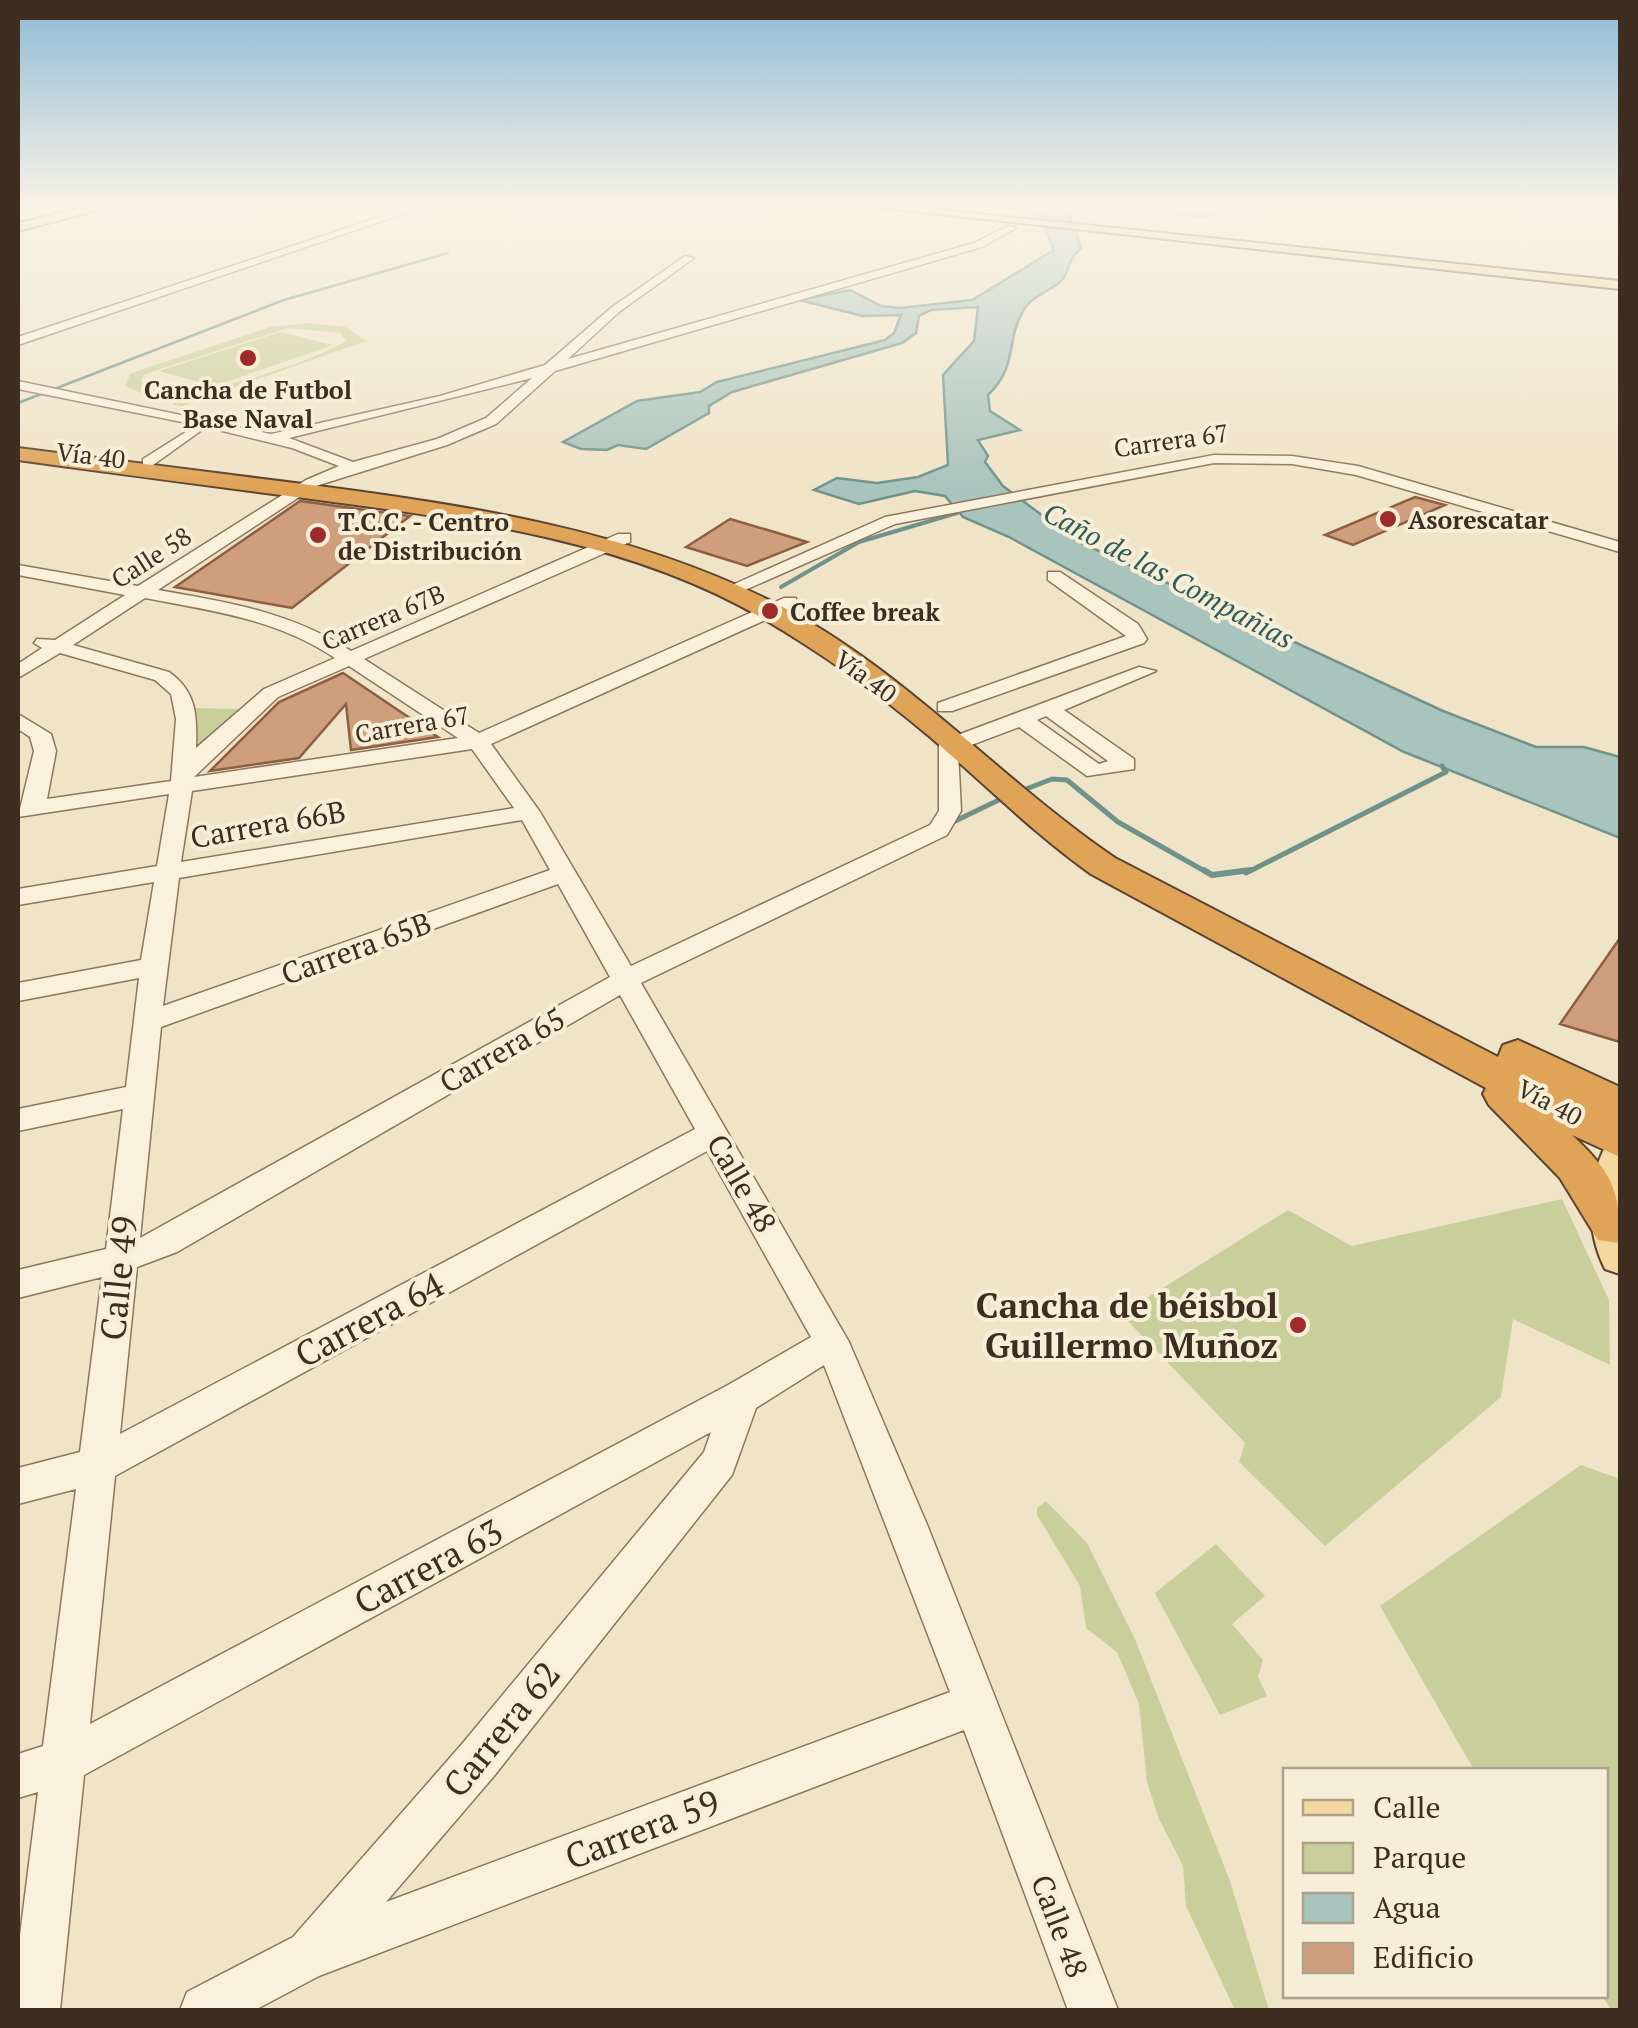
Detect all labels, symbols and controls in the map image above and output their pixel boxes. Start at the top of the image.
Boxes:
marker: Cancha de Futbol Base Naval [237,347,259,369]
place label: Cancha de Futbol Base Naval [144,373,352,435]
street label: Carrera 67 [1112,416,1230,464]
street label: Vía 40 [55,434,127,476]
water label: Caño de las Compañias [1037,493,1301,657]
place label: Asorescatar [1408,503,1549,536]
place label: T.C.C. - Centro de Distribución [338,505,522,567]
marker: Asorescatar [1377,508,1399,530]
street label: Calle 58 [105,519,197,595]
marker: T.C.C. - Centro de Distribución [307,524,329,546]
street label: Carrera 67B [316,576,450,658]
place label: Coffee break [790,595,940,628]
marker: Coffee break [759,600,781,622]
street label: Vía 40 [828,642,904,710]
street label: Carrera 67 [352,698,472,750]
street label: Carrera 66B [187,791,349,857]
street label: Carrera 65B [275,902,437,994]
street label: Carrera 65 [432,998,572,1102]
street label: Vía 40 [1512,1071,1588,1133]
street label: Calle 48 [698,1127,786,1239]
street label: Calle 49 [89,1214,147,1342]
street label: Carrera 64 [287,1261,451,1377]
place label: Cancha de béisbol Guillermo Muñoz [976,1282,1278,1368]
marker: Cancha de béisbol Guillermo Muñoz [1287,1314,1309,1336]
street label: Carrera 63 [346,1508,510,1624]
street label: Carrera 62 [432,1652,570,1806]
legend [1283,1768,1608,1998]
street label: Carrera 59 [558,1779,726,1879]
text: Calle [1373,1787,1441,1827]
text: Parque [1373,1837,1466,1877]
street label: Calle 48 [1022,1869,1098,1983]
text: Agua [1373,1887,1441,1927]
text: Edificio [1373,1937,1474,1977]

